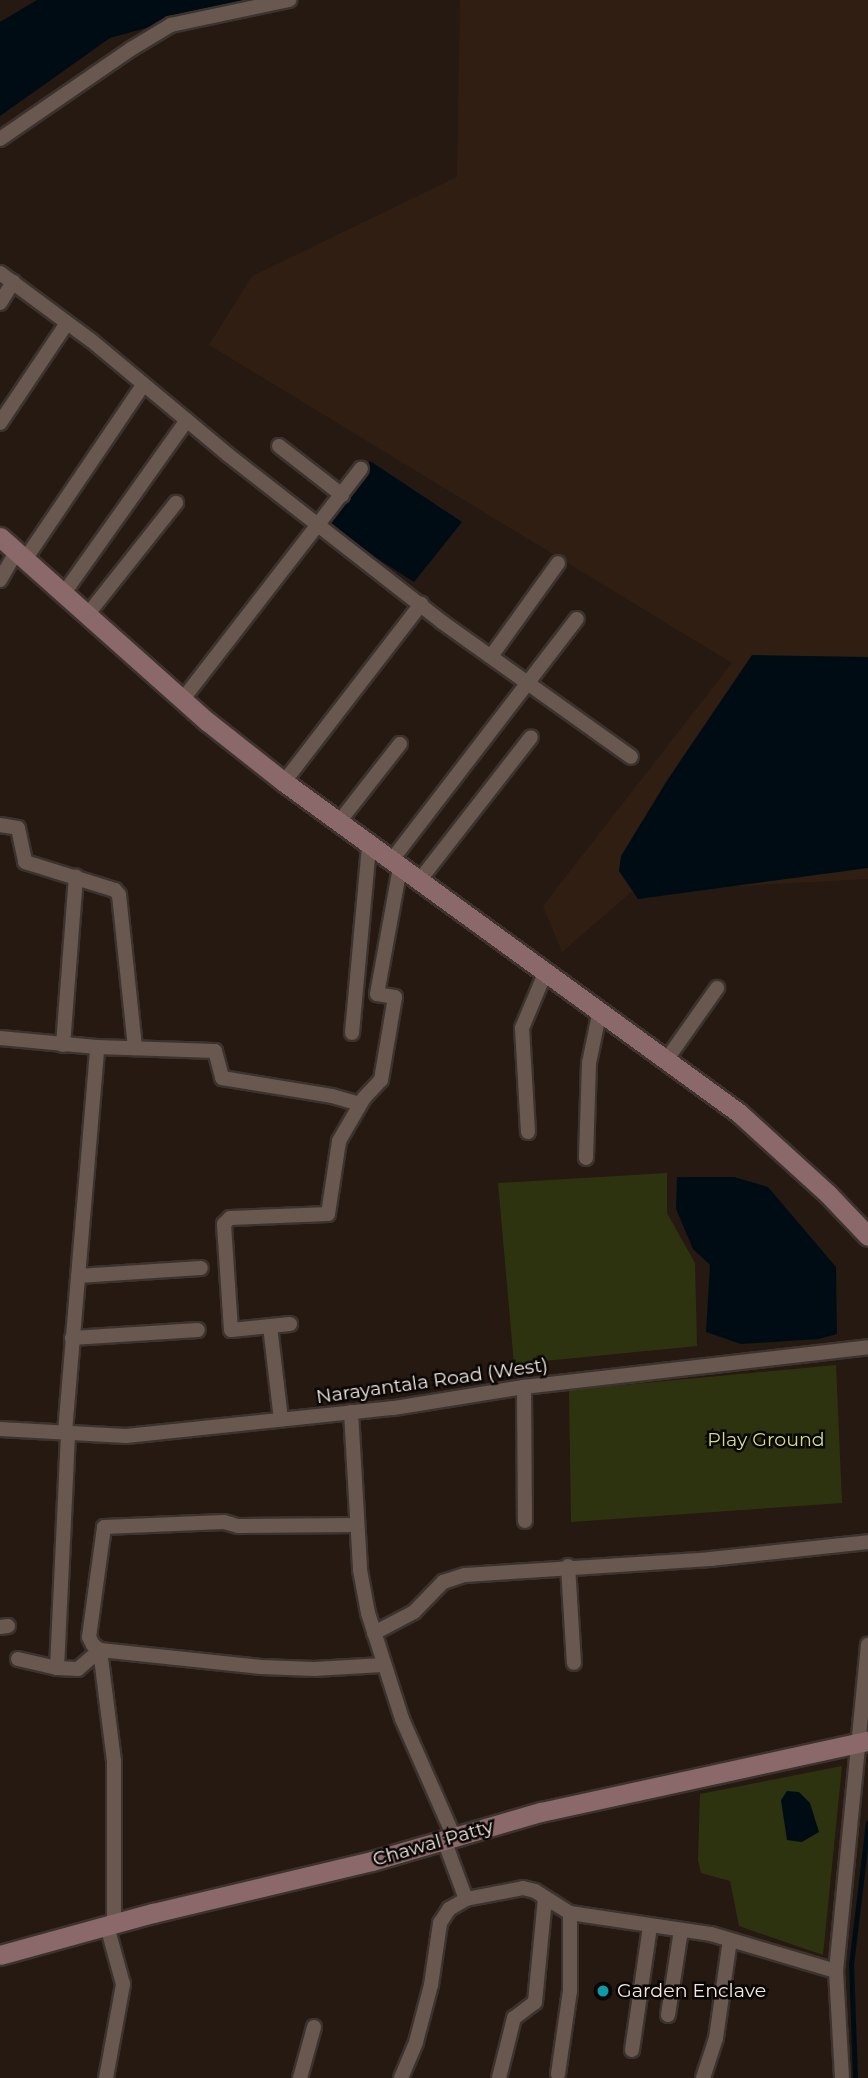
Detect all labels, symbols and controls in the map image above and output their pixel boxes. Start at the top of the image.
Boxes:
street label: Narayantala Road (West) [315,1353,549,1409]
park label: Play Ground [707,1429,825,1451]
street label: Chawal Patty [370,1815,496,1871]
place label: Garden Enclave [617,1980,766,2002]
marker: Garden Enclave [595,1983,611,1999]

